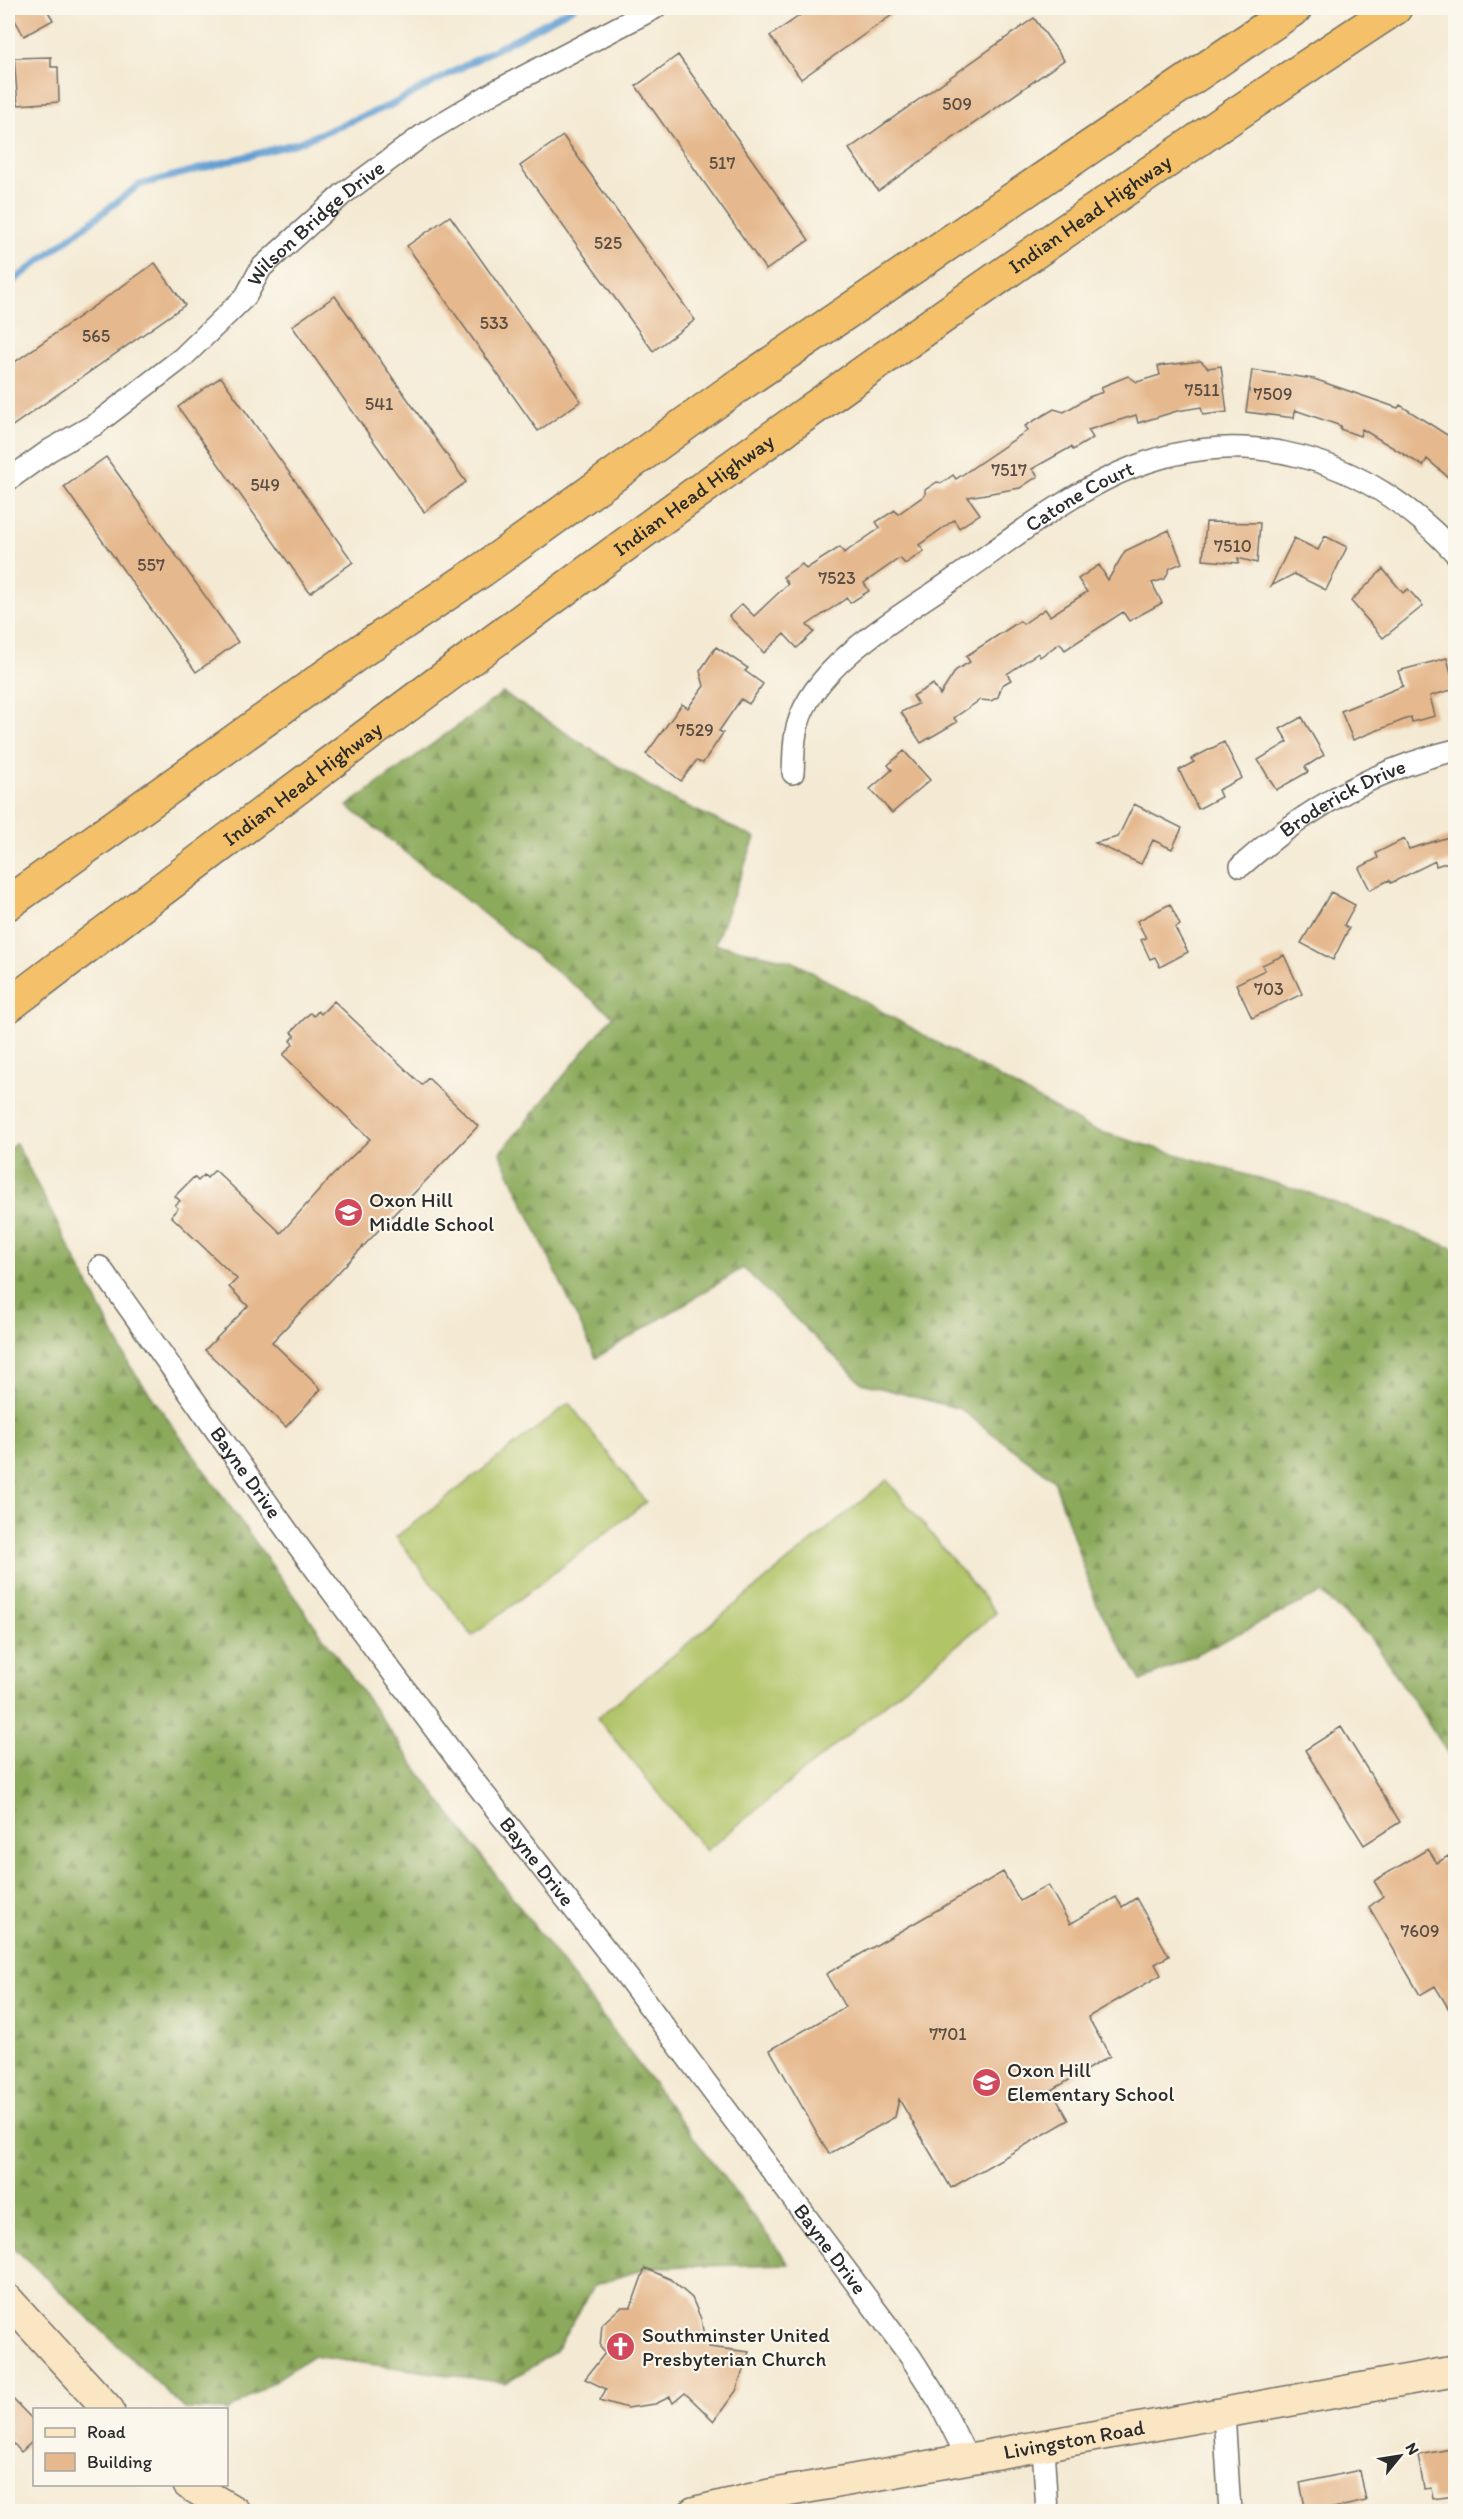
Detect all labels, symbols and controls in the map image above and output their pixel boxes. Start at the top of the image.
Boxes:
house number: 509 [942,93,972,115]
street label: Indian Head Highway [1004,149,1176,279]
house number: 517 [709,152,735,174]
street label: Wilson Bridge Drive [241,155,389,290]
house number: 525 [594,232,622,254]
house number: 533 [479,312,509,334]
house number: 565 [82,325,110,347]
house number: 7511 [1184,379,1220,401]
house number: 7509 [1254,383,1292,405]
house number: 541 [365,393,393,415]
street label: Indian Head Highway [608,428,778,561]
street label: Catone Court [1020,455,1137,537]
house number: 7517 [991,459,1027,481]
house number: 549 [250,474,280,496]
house number: 7510 [1214,535,1252,557]
house number: 557 [137,554,165,576]
house number: 7523 [818,567,856,589]
street label: Indian Head Highway [218,716,387,851]
house number: 7529 [676,719,714,741]
street label: Broderick Drive [1274,753,1409,842]
house number: 703 [1254,978,1284,1000]
place label: Oxon Hill Middle School [369,1187,494,1236]
school or university icon: Oxon Hill Middle School [332,1196,364,1228]
street label: Bayne Drive [205,1421,287,1523]
street label: Bayne Drive [495,1811,580,1911]
house number: 7609 [1401,1920,1439,1942]
house number: 7701 [929,2023,967,2045]
place label: Oxon Hill Elementary School [1007,2057,1175,2106]
school or university icon: Oxon Hill Elementary School [970,2066,1002,2098]
street label: Bayne Drive [789,2198,873,2299]
place label: Southminster United Presbyterian Church [642,2322,830,2371]
church icon: Southminster United Presbyterian Church [605,2331,637,2363]
legend [33,2408,228,2486]
street label: Livingston Road [1001,2414,1147,2464]
text: Road [87,2421,126,2443]
north arrow [1370,2426,1430,2486]
text: N [1402,2439,1423,2458]
text: Building [87,2451,153,2473]

